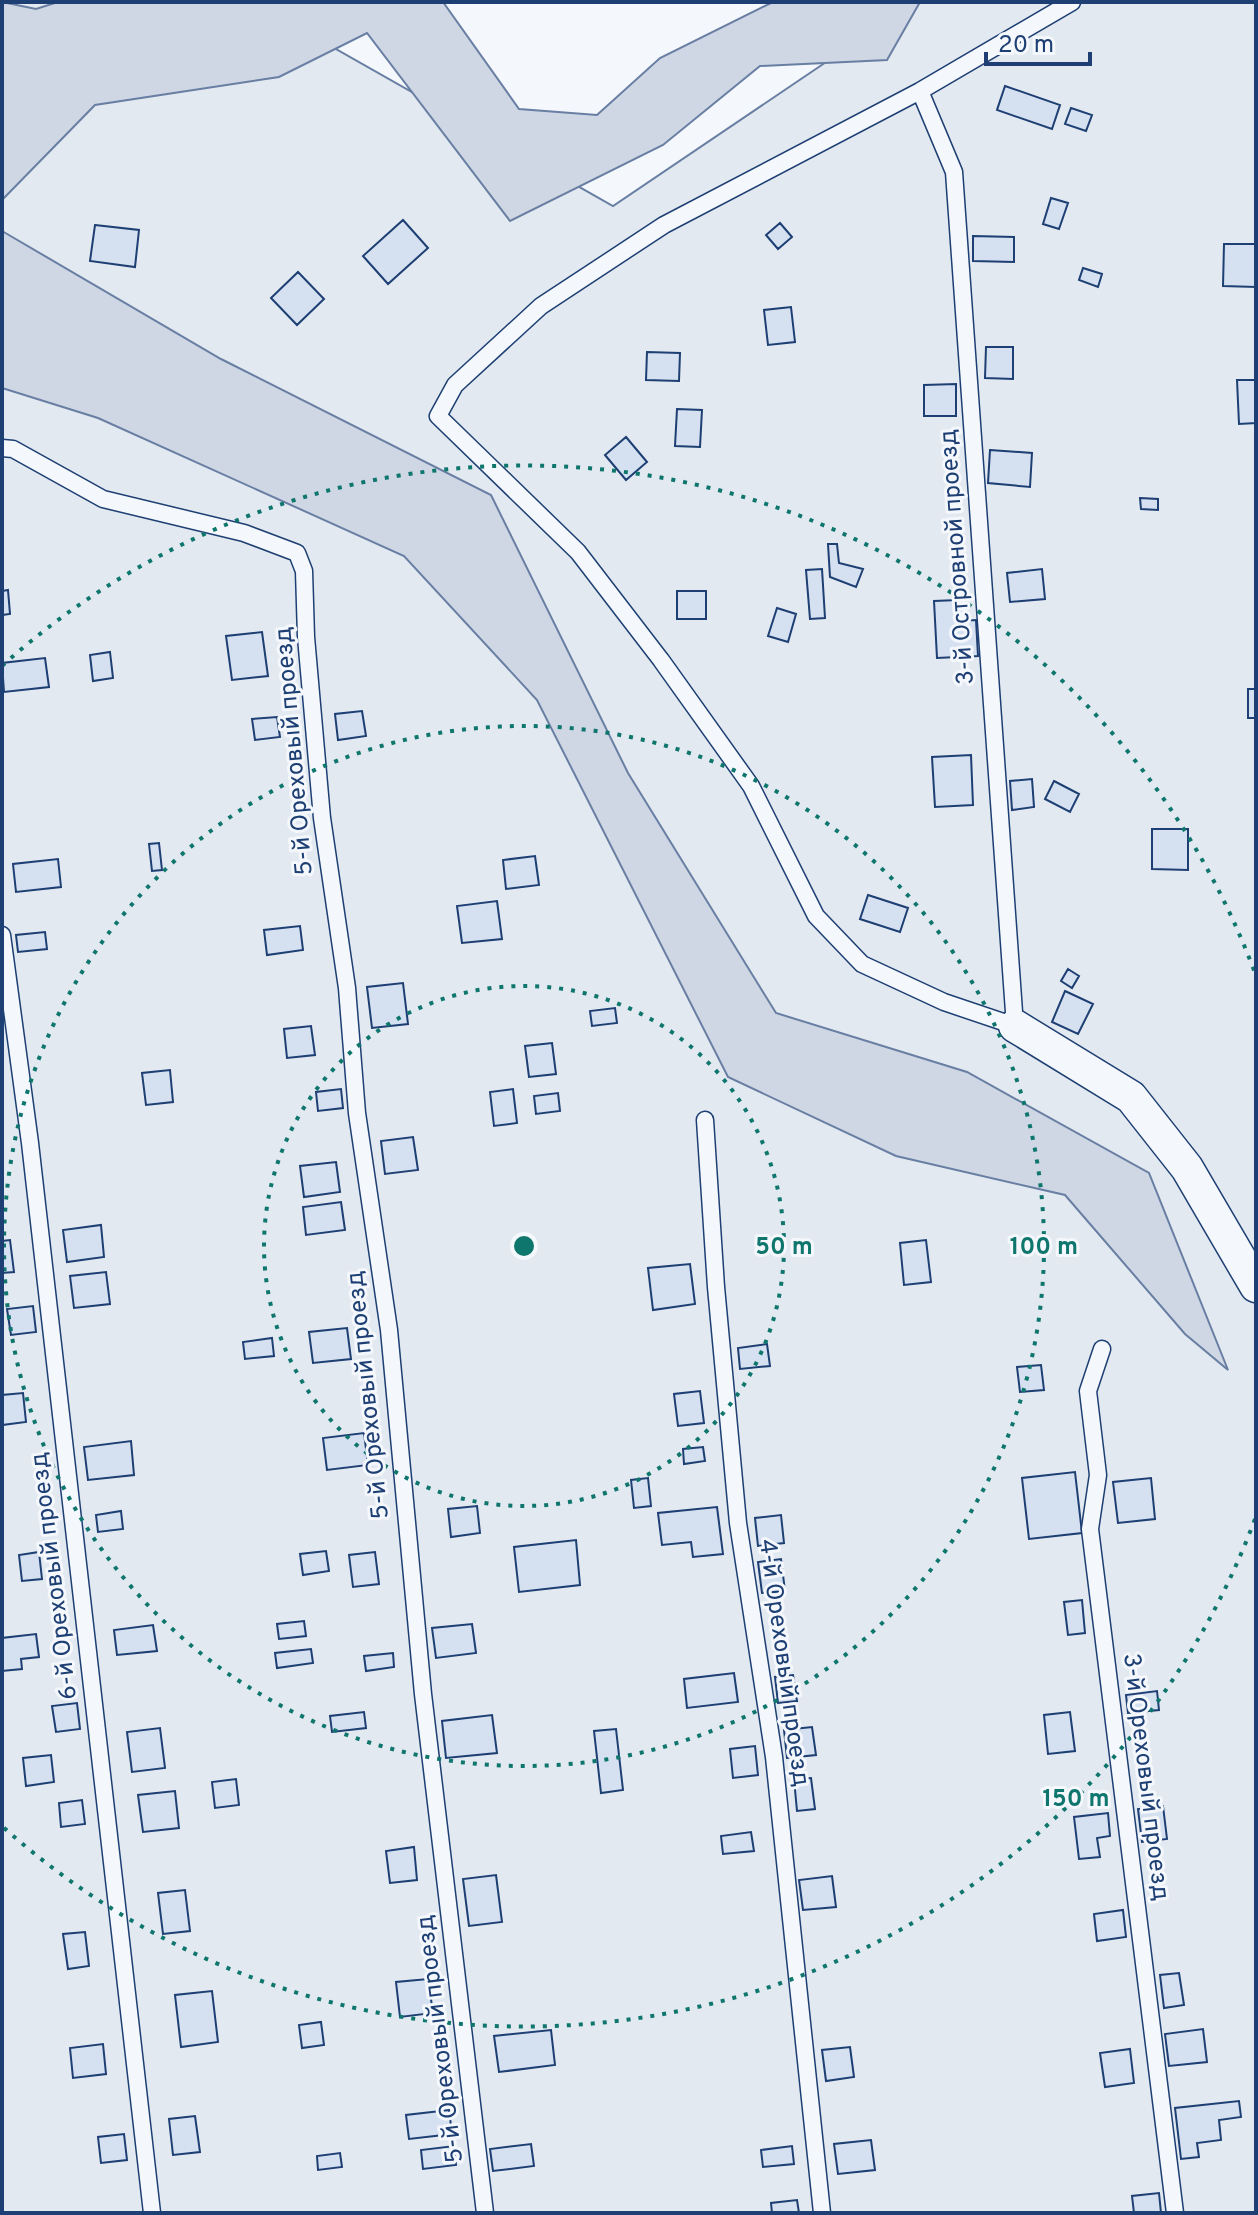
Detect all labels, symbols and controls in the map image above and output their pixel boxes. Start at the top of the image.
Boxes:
scale bar [986,16,1090,66]
text: 20 m [998,31,1054,61]
street label: 3-й Островной проезд [934,428,982,686]
street label: 5-й Ореховый проезд [269,625,321,877]
centre of rings [510,1232,538,1260]
text: 50 m [755,1233,813,1263]
text: 100 m [1010,1233,1078,1263]
street label: 5-й Ореховый проезд [341,1269,397,1521]
street label: 6-й Ореховый проезд [25,1451,85,1701]
street label: 4-й Ореховый проезд [751,1537,815,1789]
street label: 3-й Ореховый проезд [1115,1652,1175,1902]
text: 150 m [1042,1785,1110,1815]
street label: 5-й Ореховый проезд [411,1913,471,2165]

